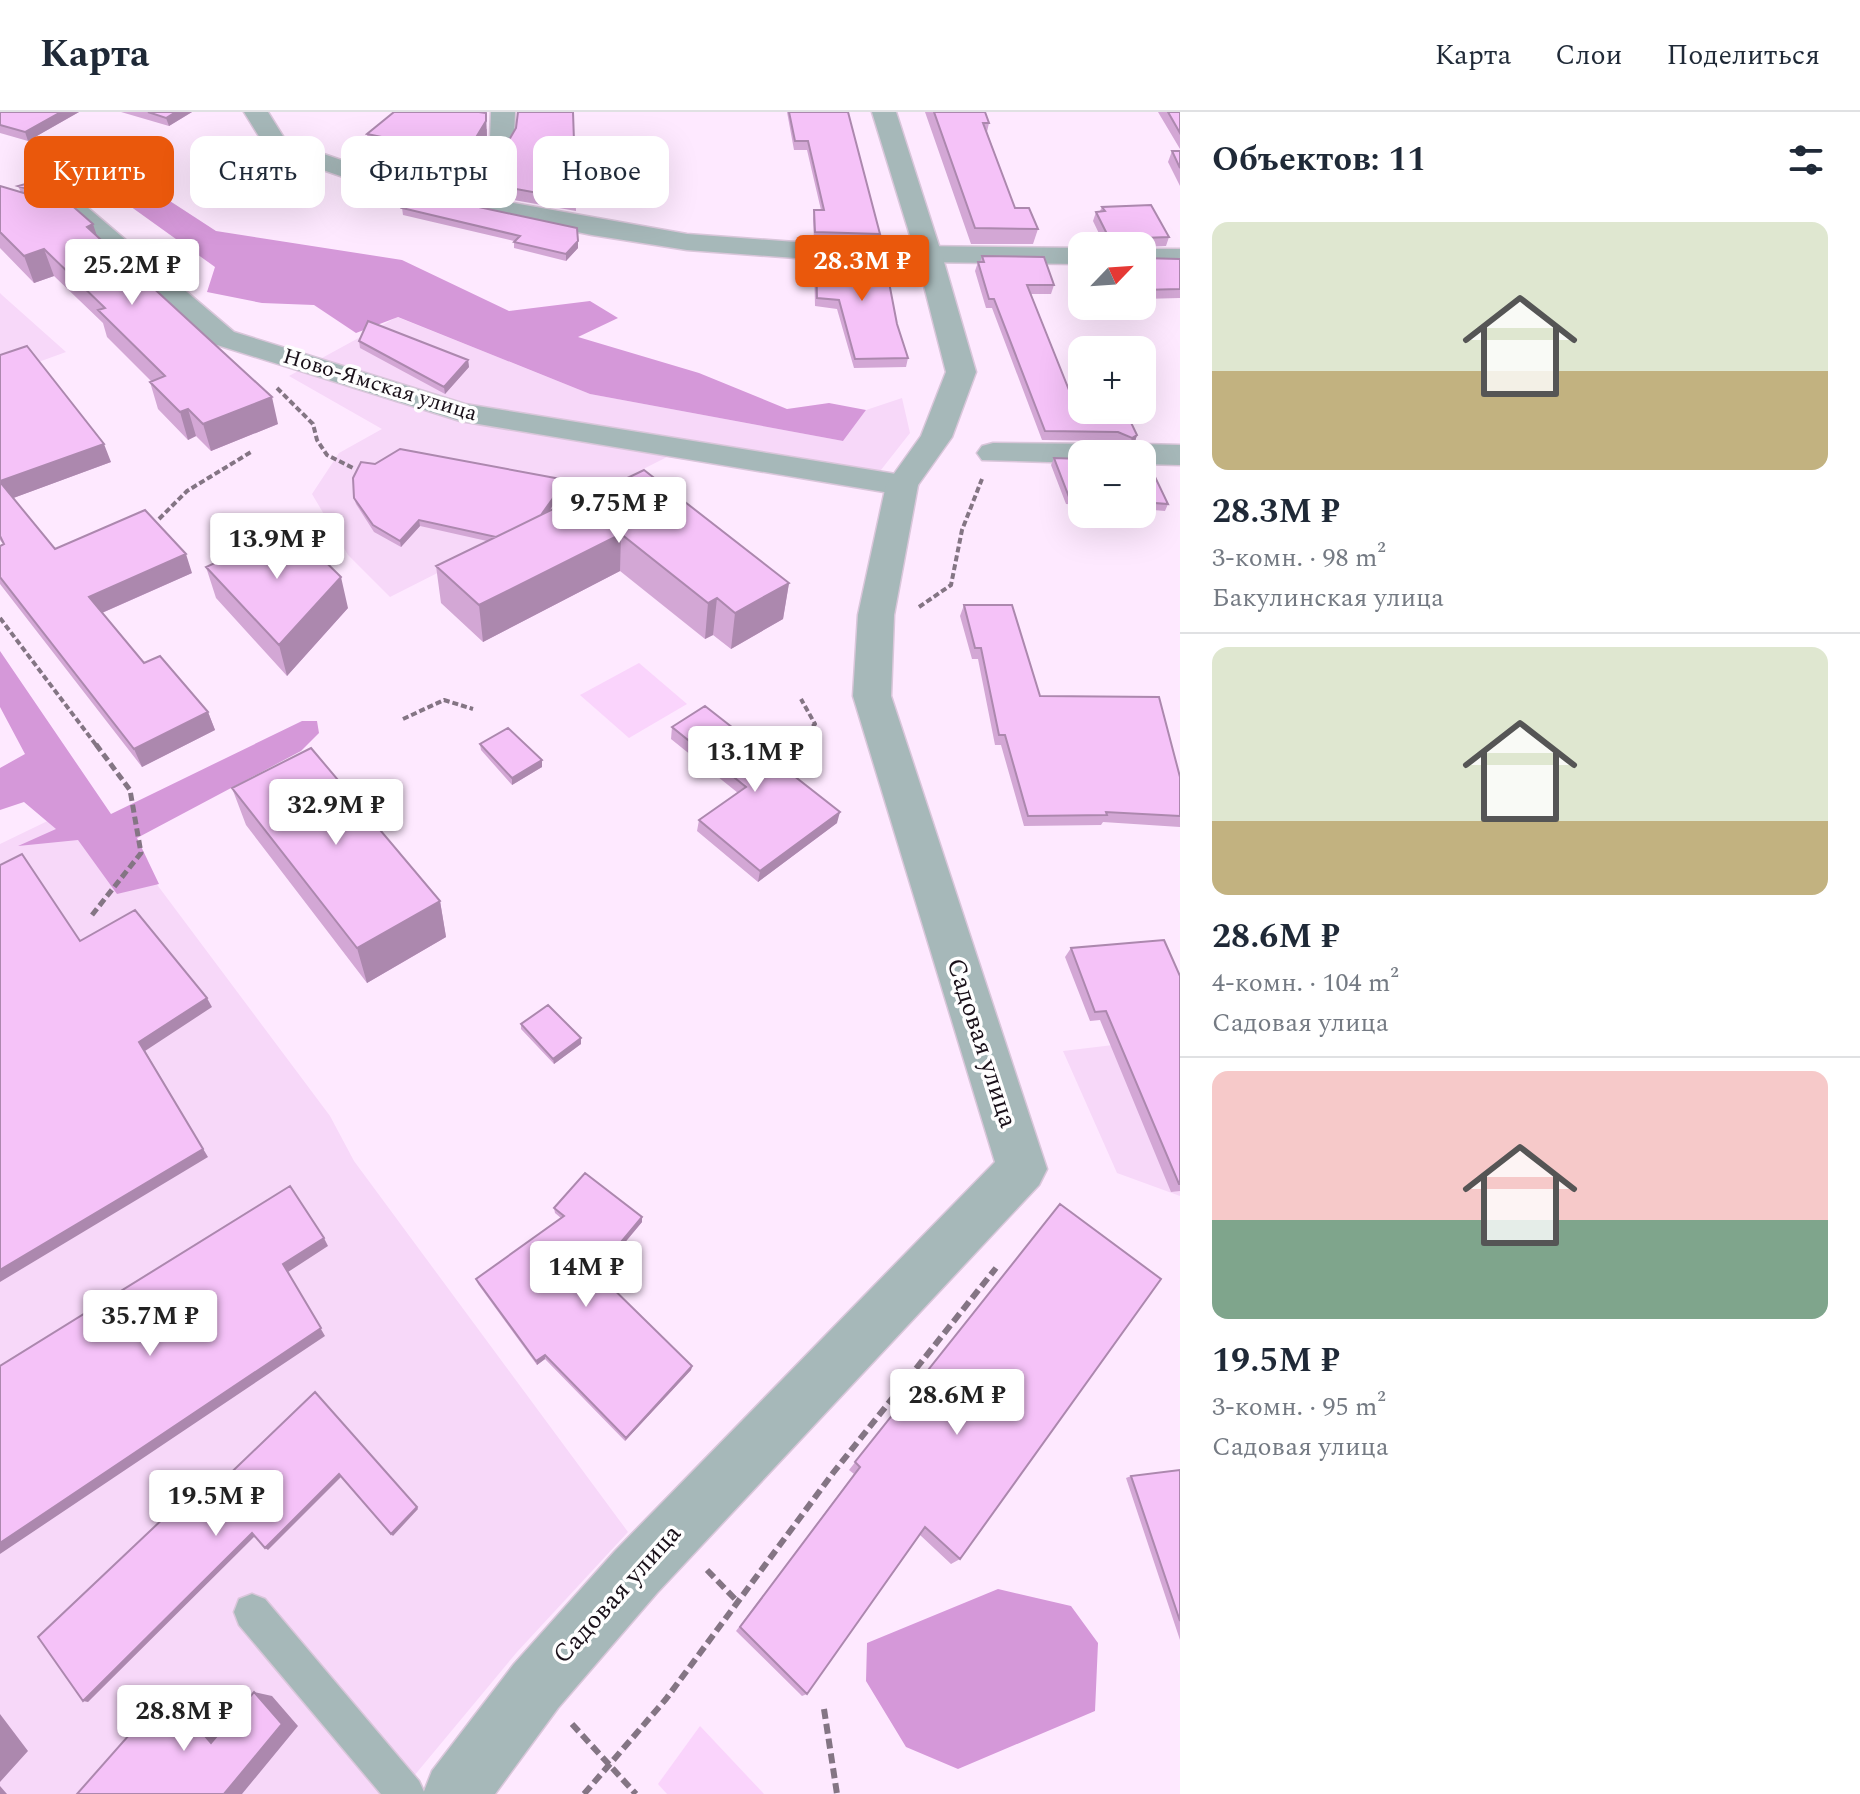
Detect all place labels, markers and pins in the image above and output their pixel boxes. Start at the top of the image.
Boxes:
pin: 28.3M ₽ [788,235,936,303]
pin: 25.2M ₽ [58,239,206,307]
pin: 9.75M ₽ [545,477,693,545]
pin: 13.9M ₽ [203,513,351,581]
pin: 13.1M ₽ [681,726,829,794]
pin: 32.9M ₽ [262,779,410,847]
pin: 14M ₽ [530,1241,642,1309]
pin: 35.7M ₽ [76,1290,224,1358]
pin: 28.6M ₽ [883,1369,1031,1437]
pin: 19.5M ₽ [142,1470,290,1538]
pin: 28.8M ₽ [110,1685,258,1753]

